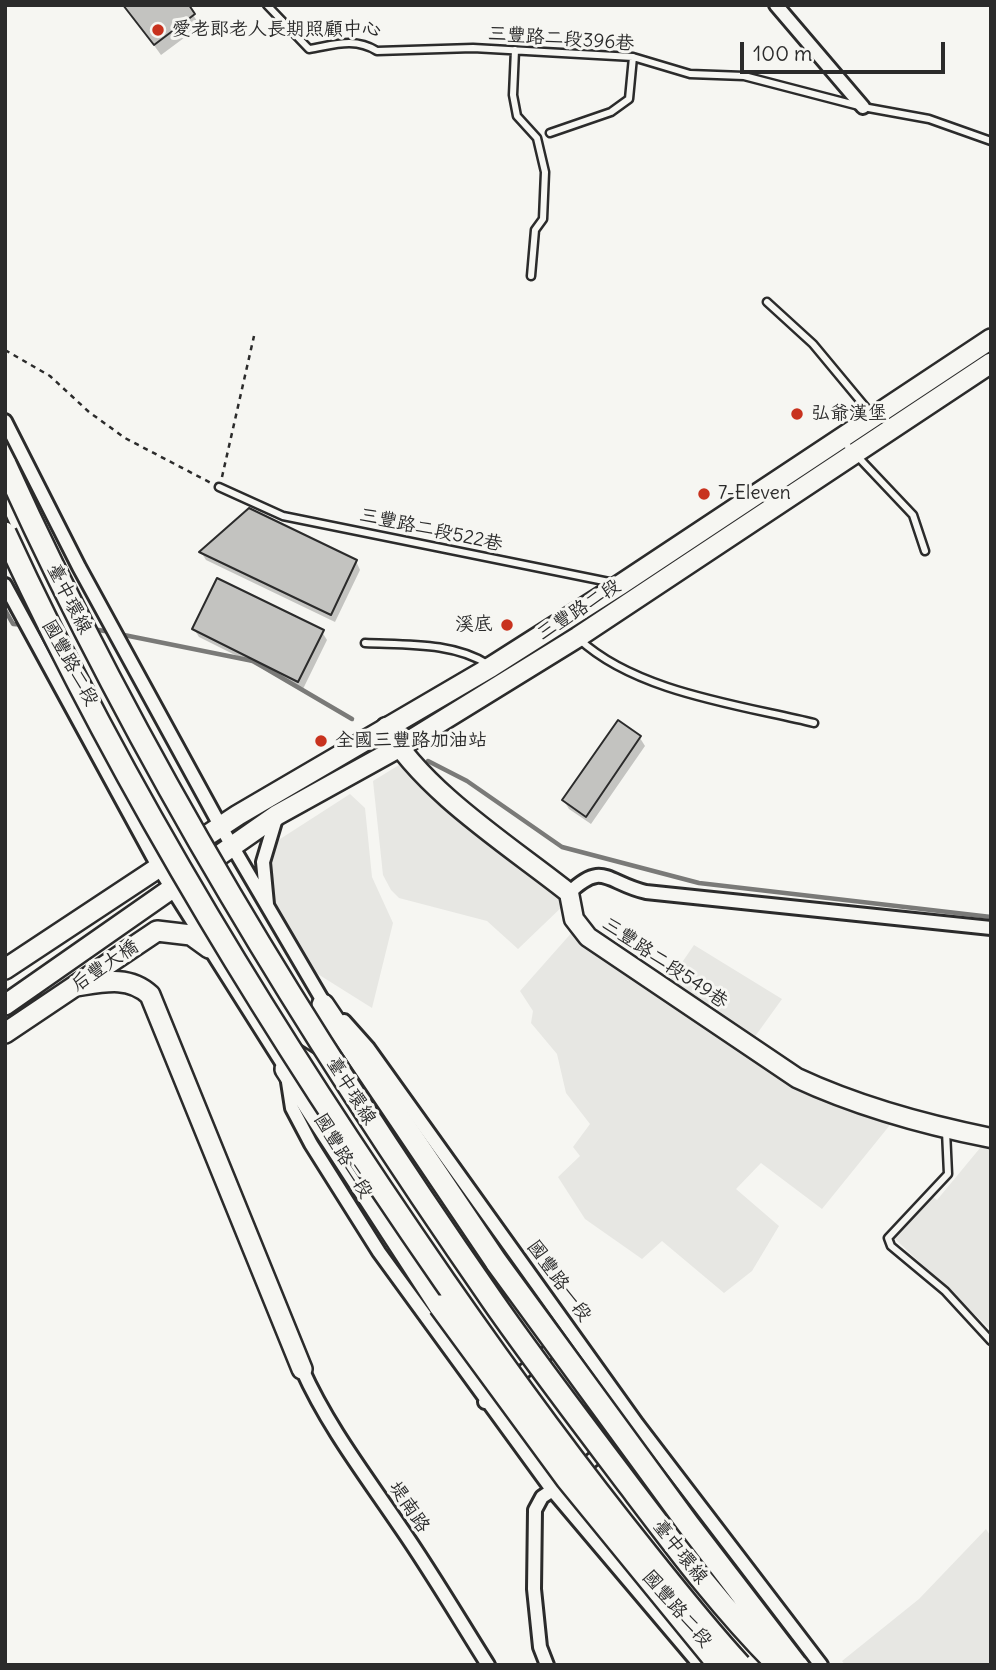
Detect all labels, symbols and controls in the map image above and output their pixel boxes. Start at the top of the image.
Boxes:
place label: 愛老郎老人長期照顧中心 [172,19,381,41]
marker: 愛老郎老人長期照顧中心 [150,22,166,38]
street label: 三豐路二段396巷 [487,23,635,55]
scale bar [744,28,949,72]
text: 100 m [753,40,812,67]
place label: 弘爺漢堡 [811,403,887,425]
marker: 弘爺漢堡 [789,406,805,422]
place label: 7-Eleven [718,483,791,505]
marker: 7-Eleven [696,486,712,502]
street label: 三豐路二段522巷 [357,504,505,556]
street label: 臺中環線 [42,560,96,638]
street label: 三豐路二段 [533,575,625,645]
place label: 溪底 [455,614,493,636]
street label: 國豐路二段 [37,616,103,710]
marker: 溪底 [499,617,515,633]
place label: 全國三豐路加油站 [335,730,487,752]
marker: 全國三豐路加油站 [313,733,329,749]
street label: 三豐路二段549巷 [598,912,732,1014]
street label: 后豐大橋 [67,935,143,997]
street label: 臺中環線 [321,1053,381,1129]
street label: 國豐路二段 [309,1109,377,1203]
street label: 國豐路一段 [522,1236,596,1326]
street label: 堤南路 [384,1477,434,1537]
street label: 臺中環線 [648,1515,712,1589]
street label: 國豐路二段 [637,1566,717,1652]

